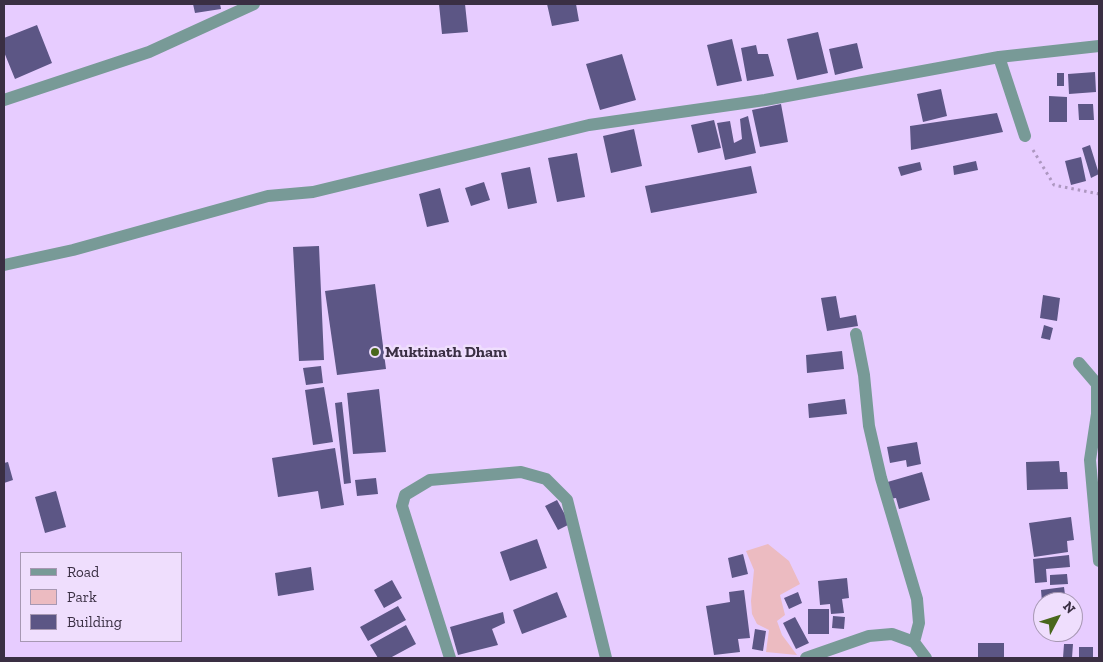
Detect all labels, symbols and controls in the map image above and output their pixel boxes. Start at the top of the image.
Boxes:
place label: Muktinath Dham [385,342,507,362]
marker: Muktinath Dham [369,346,381,358]
legend [20,552,182,642]
text: Road [67,563,99,581]
text: Park [67,588,97,606]
north arrow [1033,592,1083,642]
text: N [1059,598,1079,617]
text: Building [67,613,122,631]

